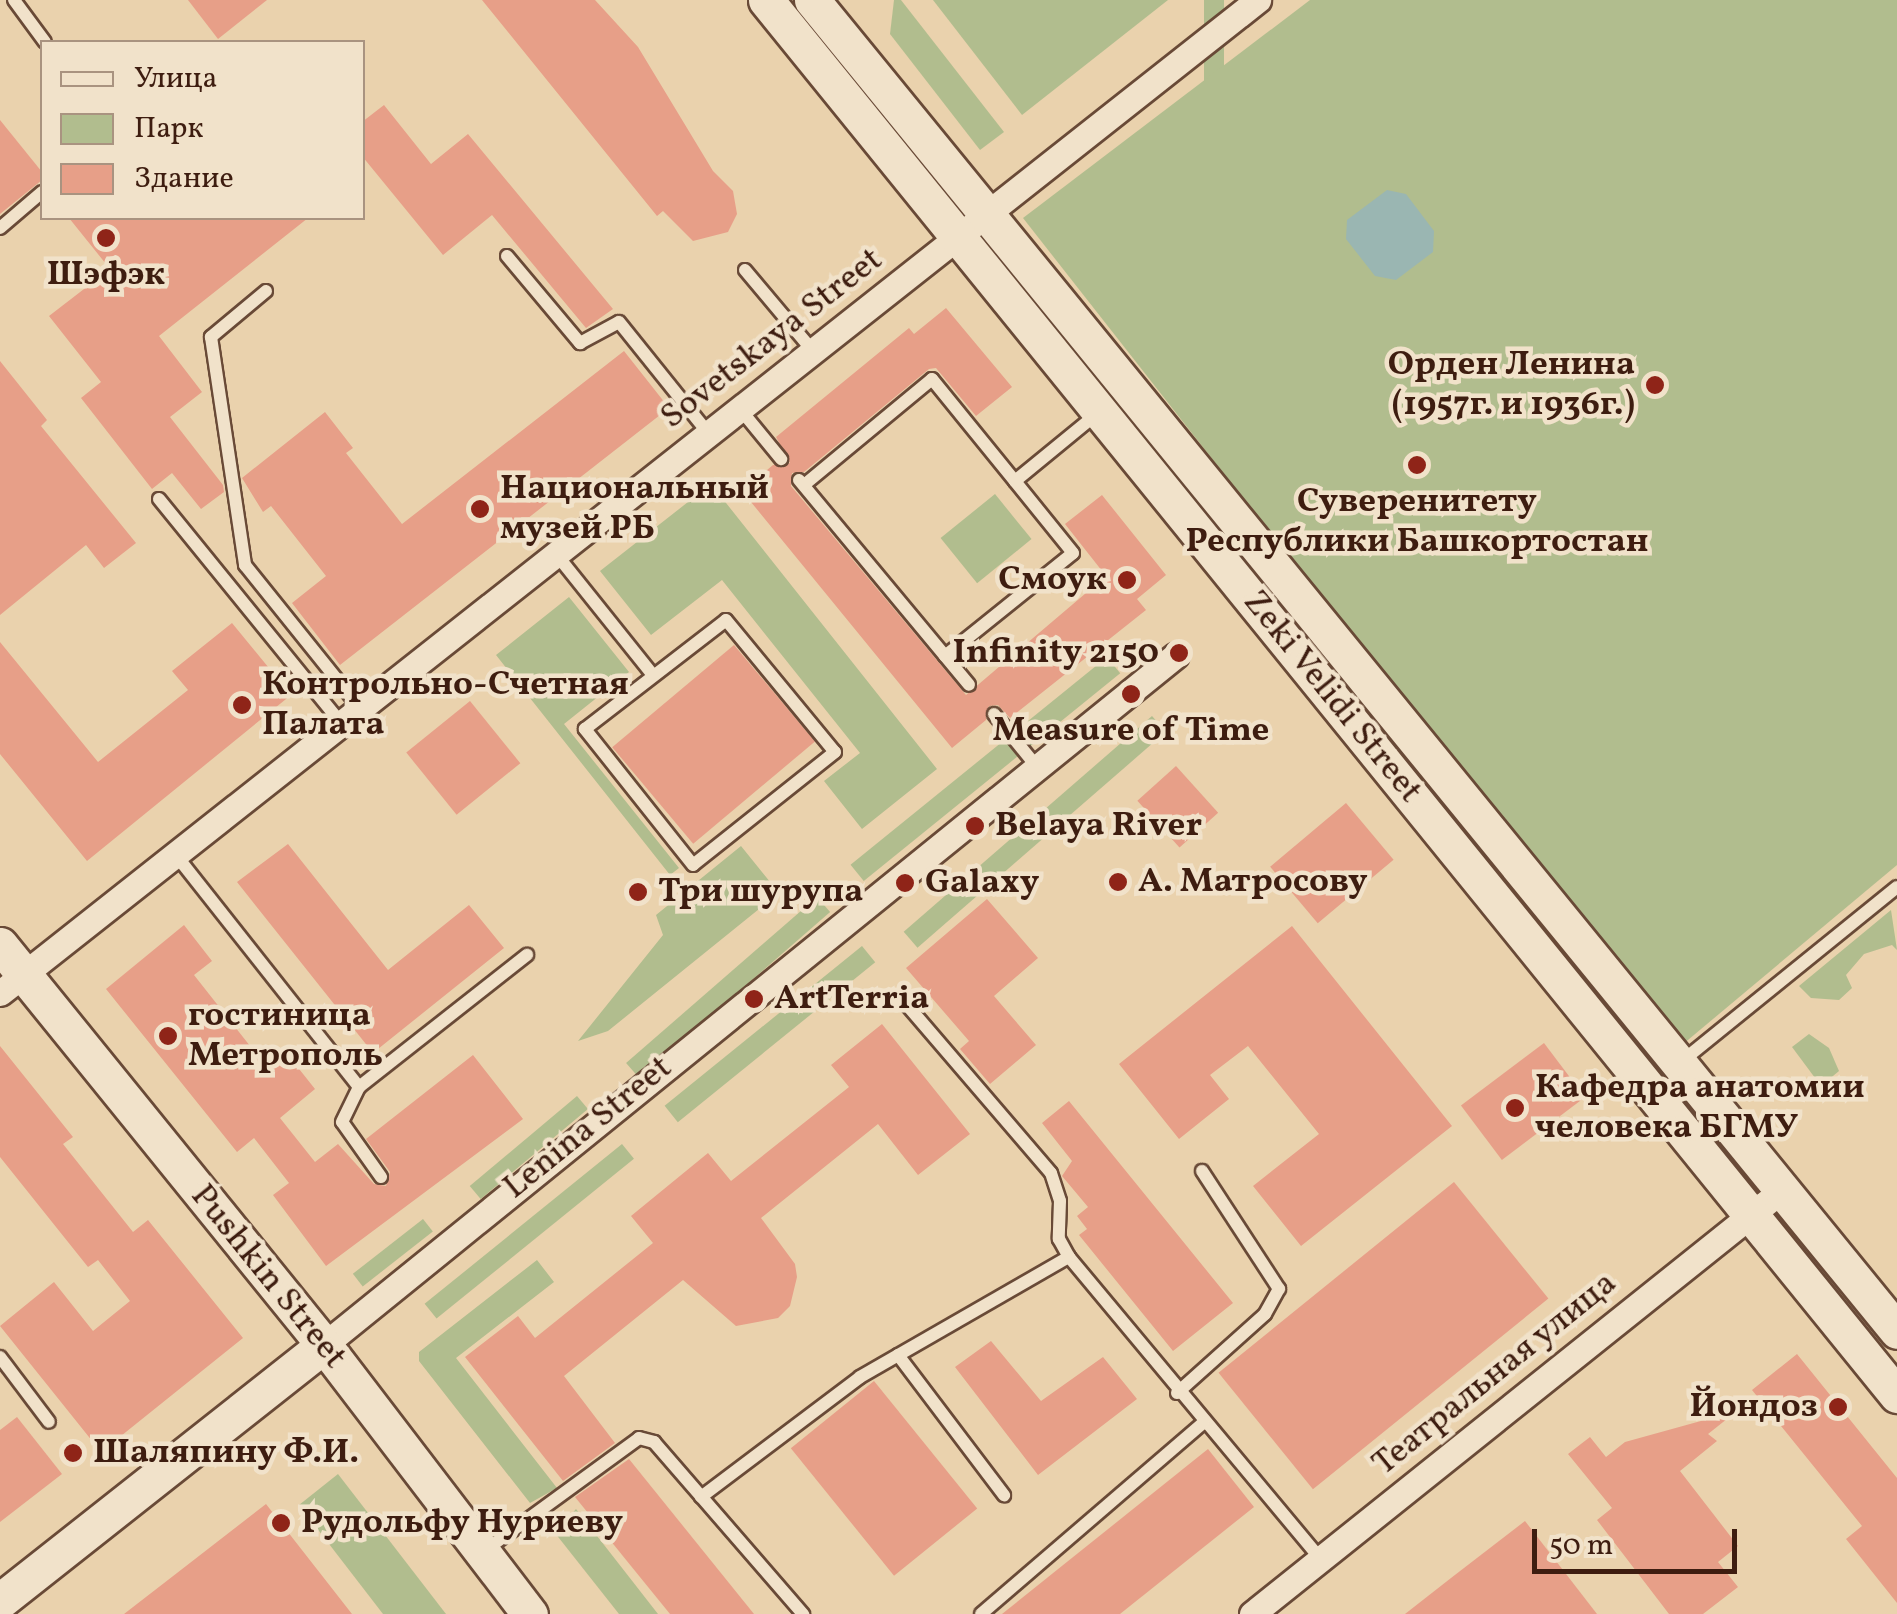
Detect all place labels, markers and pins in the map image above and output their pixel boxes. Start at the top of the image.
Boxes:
marker: Шэфэк [95,227,117,249]
place label: Шэфэк [47,254,165,296]
place label: Орден Ленина (1957г. и 1936г.) [1388,344,1635,426]
marker: Орден Ленина (1957г. и 1936г.) [1644,374,1666,396]
marker: Суверенитету Республики Башкортостан [1406,454,1428,476]
place label: Национальный музей РБ [500,468,769,550]
place label: Суверенитету Республики Башкортостан [1185,481,1649,563]
marker: Национальный музей РБ [469,498,491,520]
place label: Смоук [998,559,1107,601]
marker: Смоук [1116,569,1138,591]
place label: Infinity 2150 [952,632,1159,674]
marker: Infinity 2150 [1168,642,1190,664]
place label: Контрольно-Счетная Палата [262,664,629,746]
marker: Measure of Time [1120,683,1142,705]
marker: Контрольно-Счетная Палата [231,694,253,716]
place label: Measure of Time [994,710,1268,752]
place label: Belaya River [995,805,1202,847]
marker: Belaya River [964,815,986,837]
place label: А. Матросову [1138,861,1368,903]
place label: Galaxy [925,862,1039,904]
place label: Три шурупа [658,871,863,913]
marker: А. Матросову [1107,871,1129,893]
marker: Galaxy [894,872,916,894]
marker: Три шурупа [627,881,649,903]
place label: ArtTerria [774,978,929,1020]
marker: ArtTerria [743,988,765,1010]
place label: гостиница Метрополь [188,995,383,1077]
marker: гостиница Метрополь [157,1025,179,1047]
place label: Кафедра анатомии человека БГМУ [1535,1067,1865,1149]
marker: Кафедра анатомии человека БГМУ [1504,1097,1526,1119]
place label: Йондоз [1689,1386,1818,1428]
marker: Йондоз [1827,1396,1849,1418]
place label: Шаляпину Ф.И. [93,1432,360,1474]
marker: Шаляпину Ф.И. [62,1442,84,1464]
place label: Рудольфу Нуриеву [301,1502,624,1544]
marker: Рудольфу Нуриеву [270,1512,292,1534]

